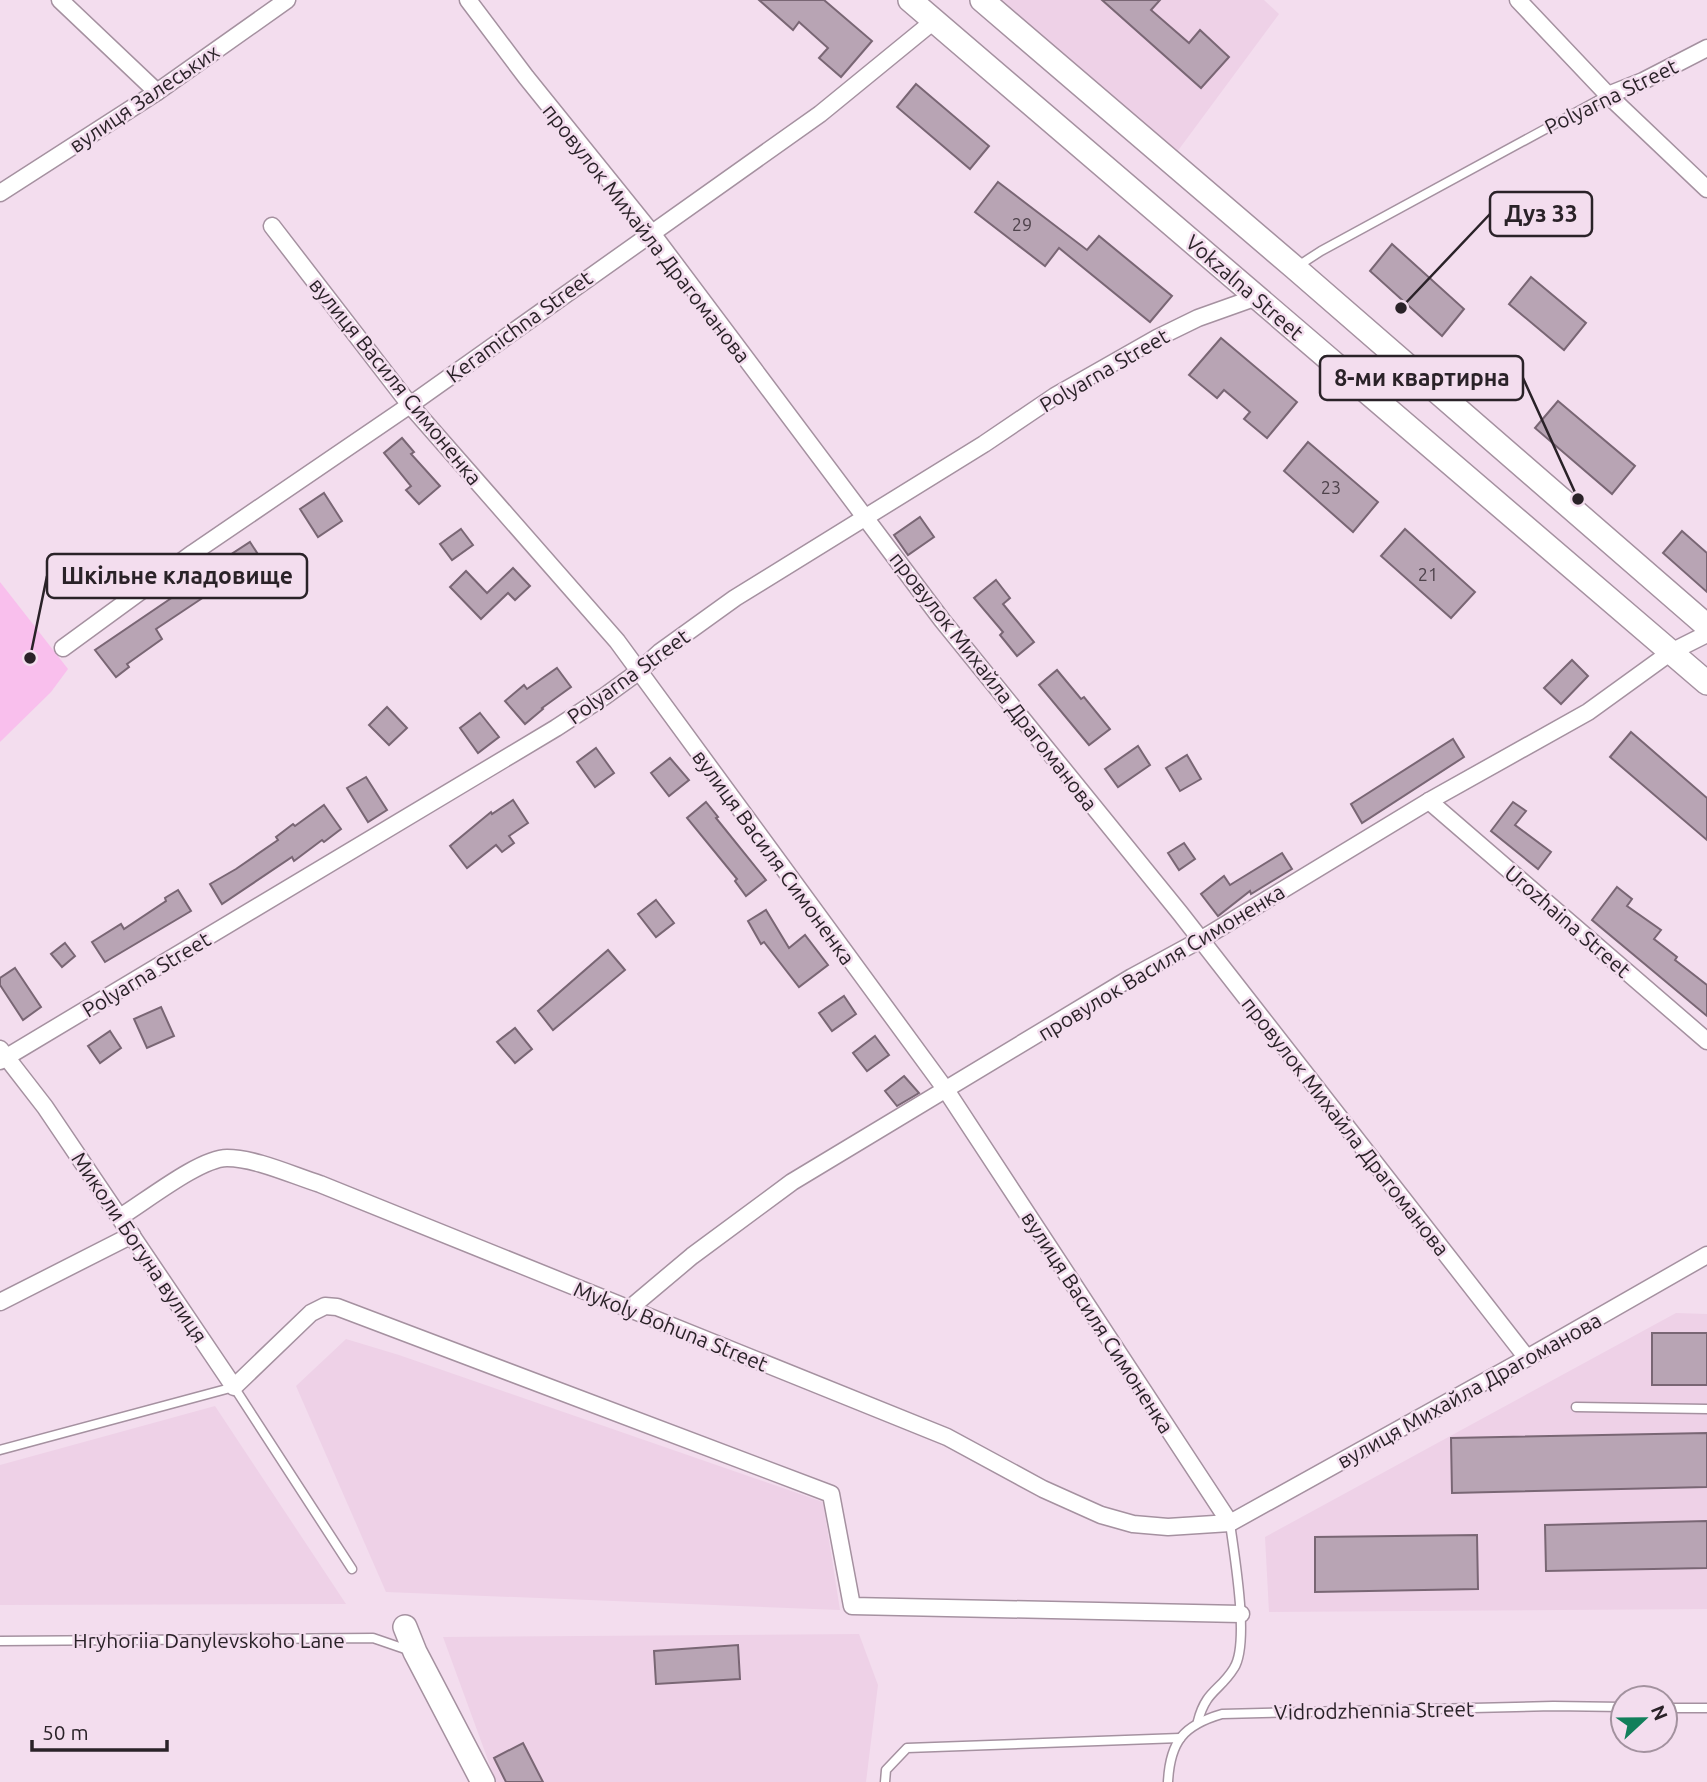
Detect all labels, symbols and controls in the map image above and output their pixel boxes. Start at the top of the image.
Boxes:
street label: вулиця Залеських [65,39,224,157]
street label: Polyarna Street [1540,53,1682,139]
street label: провулок Михайла Драгоманова [538,99,756,367]
callout: Дуз 33 [1490,192,1592,236]
text: Дуз 33 [1504,201,1578,226]
house number: 29 [1012,214,1032,234]
street label: Vokzalna Street [1181,230,1309,344]
street label: Keramichna Street [442,265,596,387]
street label: вулиця Василя Симоненка [305,273,487,489]
street label: Polyarna Street [1035,323,1173,417]
callout: 8-ми квартирна [1320,356,1523,400]
text: 8-ми квартирна [1334,365,1510,390]
house number: 23 [1321,477,1341,497]
street label: провулок Михайла Драгоманова [885,547,1103,815]
callout: Шкільне кладовище [47,554,307,598]
text: Шкільне кладовище [61,563,293,588]
house number: 21 [1418,564,1438,584]
street label: Polyarna Street [562,624,694,728]
street label: вулиця Василя Симоненка [688,745,860,969]
street label: Urozhaina Street [1500,860,1636,982]
street label: провулок Василя Симоненка [1033,879,1289,1045]
street label: Polyarna Street [78,926,214,1022]
street label: провулок Михайла Драгоманова [1237,992,1455,1260]
street label: Миколи Богуна вулиця [67,1147,213,1347]
street label: вулиця Василя Симоненка [1017,1207,1179,1437]
street label: Mykoly Bohuna Street [570,1276,772,1376]
street label: вулиця Михайла Драгоманова [1333,1307,1605,1473]
street label: Hryhoriia Danylevskoho Lane [73,1628,345,1652]
north arrow [1609,1684,1679,1754]
street label: Vidrodzhennia Street [1274,1696,1474,1724]
text: N [1647,1702,1673,1723]
scale bar [32,1708,166,1752]
text: 50 m [42,1720,89,1744]

